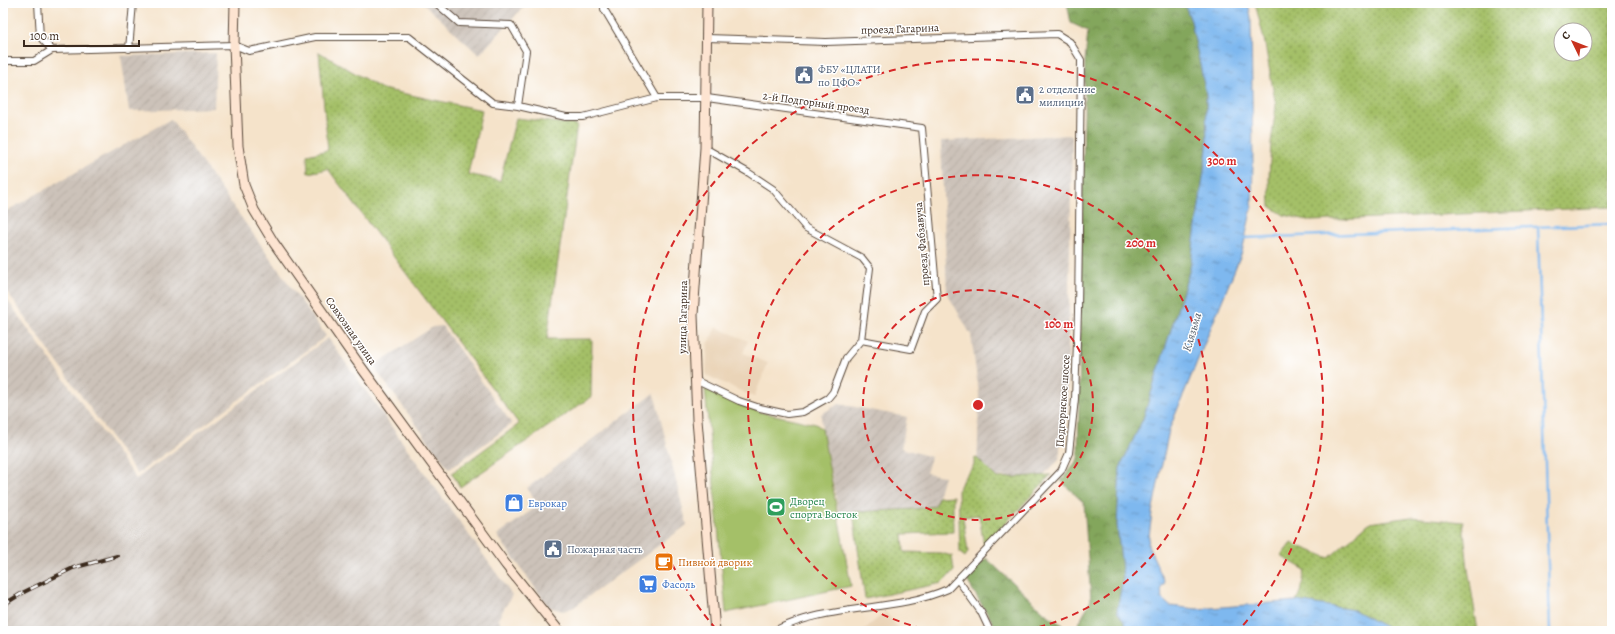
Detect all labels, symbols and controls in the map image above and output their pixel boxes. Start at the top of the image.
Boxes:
street label: проезд Гагарина [861,20,940,38]
scale bar [24,22,139,48]
north arrow [1553,22,1593,62]
text: 100 m [30,28,59,44]
text: С [1558,28,1574,43]
place label: ФБУ «ЦЛАТИ по ЦФО» [818,62,881,90]
public building icon: ФБУ «ЦЛАТИ по ЦФО» [793,64,815,86]
place label: 2 отделение милиции [1039,82,1096,110]
public building icon: 2 отделение милиции [1014,84,1036,106]
street label: 2-й Подгорный проезд [762,88,871,118]
text: 300 m [1207,153,1237,169]
street label: проезд Фабзавуча [911,201,933,286]
text: 200 m [1126,235,1156,251]
street label: улица Гагарина [675,279,691,355]
street label: Совхозная улица [322,294,381,369]
water label: Клязьма [1179,310,1206,353]
text: 100 m [1045,316,1073,332]
street label: Подгорнское шоссе [1052,354,1074,448]
centre of rings [971,398,985,412]
shop icon: Еврокар [503,492,525,514]
place label: Дворец спорта Восток [790,494,858,522]
place label: Еврокар [528,496,567,511]
sports icon: Дворец спорта Восток [765,496,787,518]
public building icon: Пожарная часть [542,538,564,560]
place label: Пожарная часть [567,542,643,557]
cafe icon: Пивной дворик [653,551,675,573]
place label: Пивной дворик [678,555,752,570]
supermarket icon: Фасоль [637,573,659,595]
place label: Фасоль [662,577,695,592]

